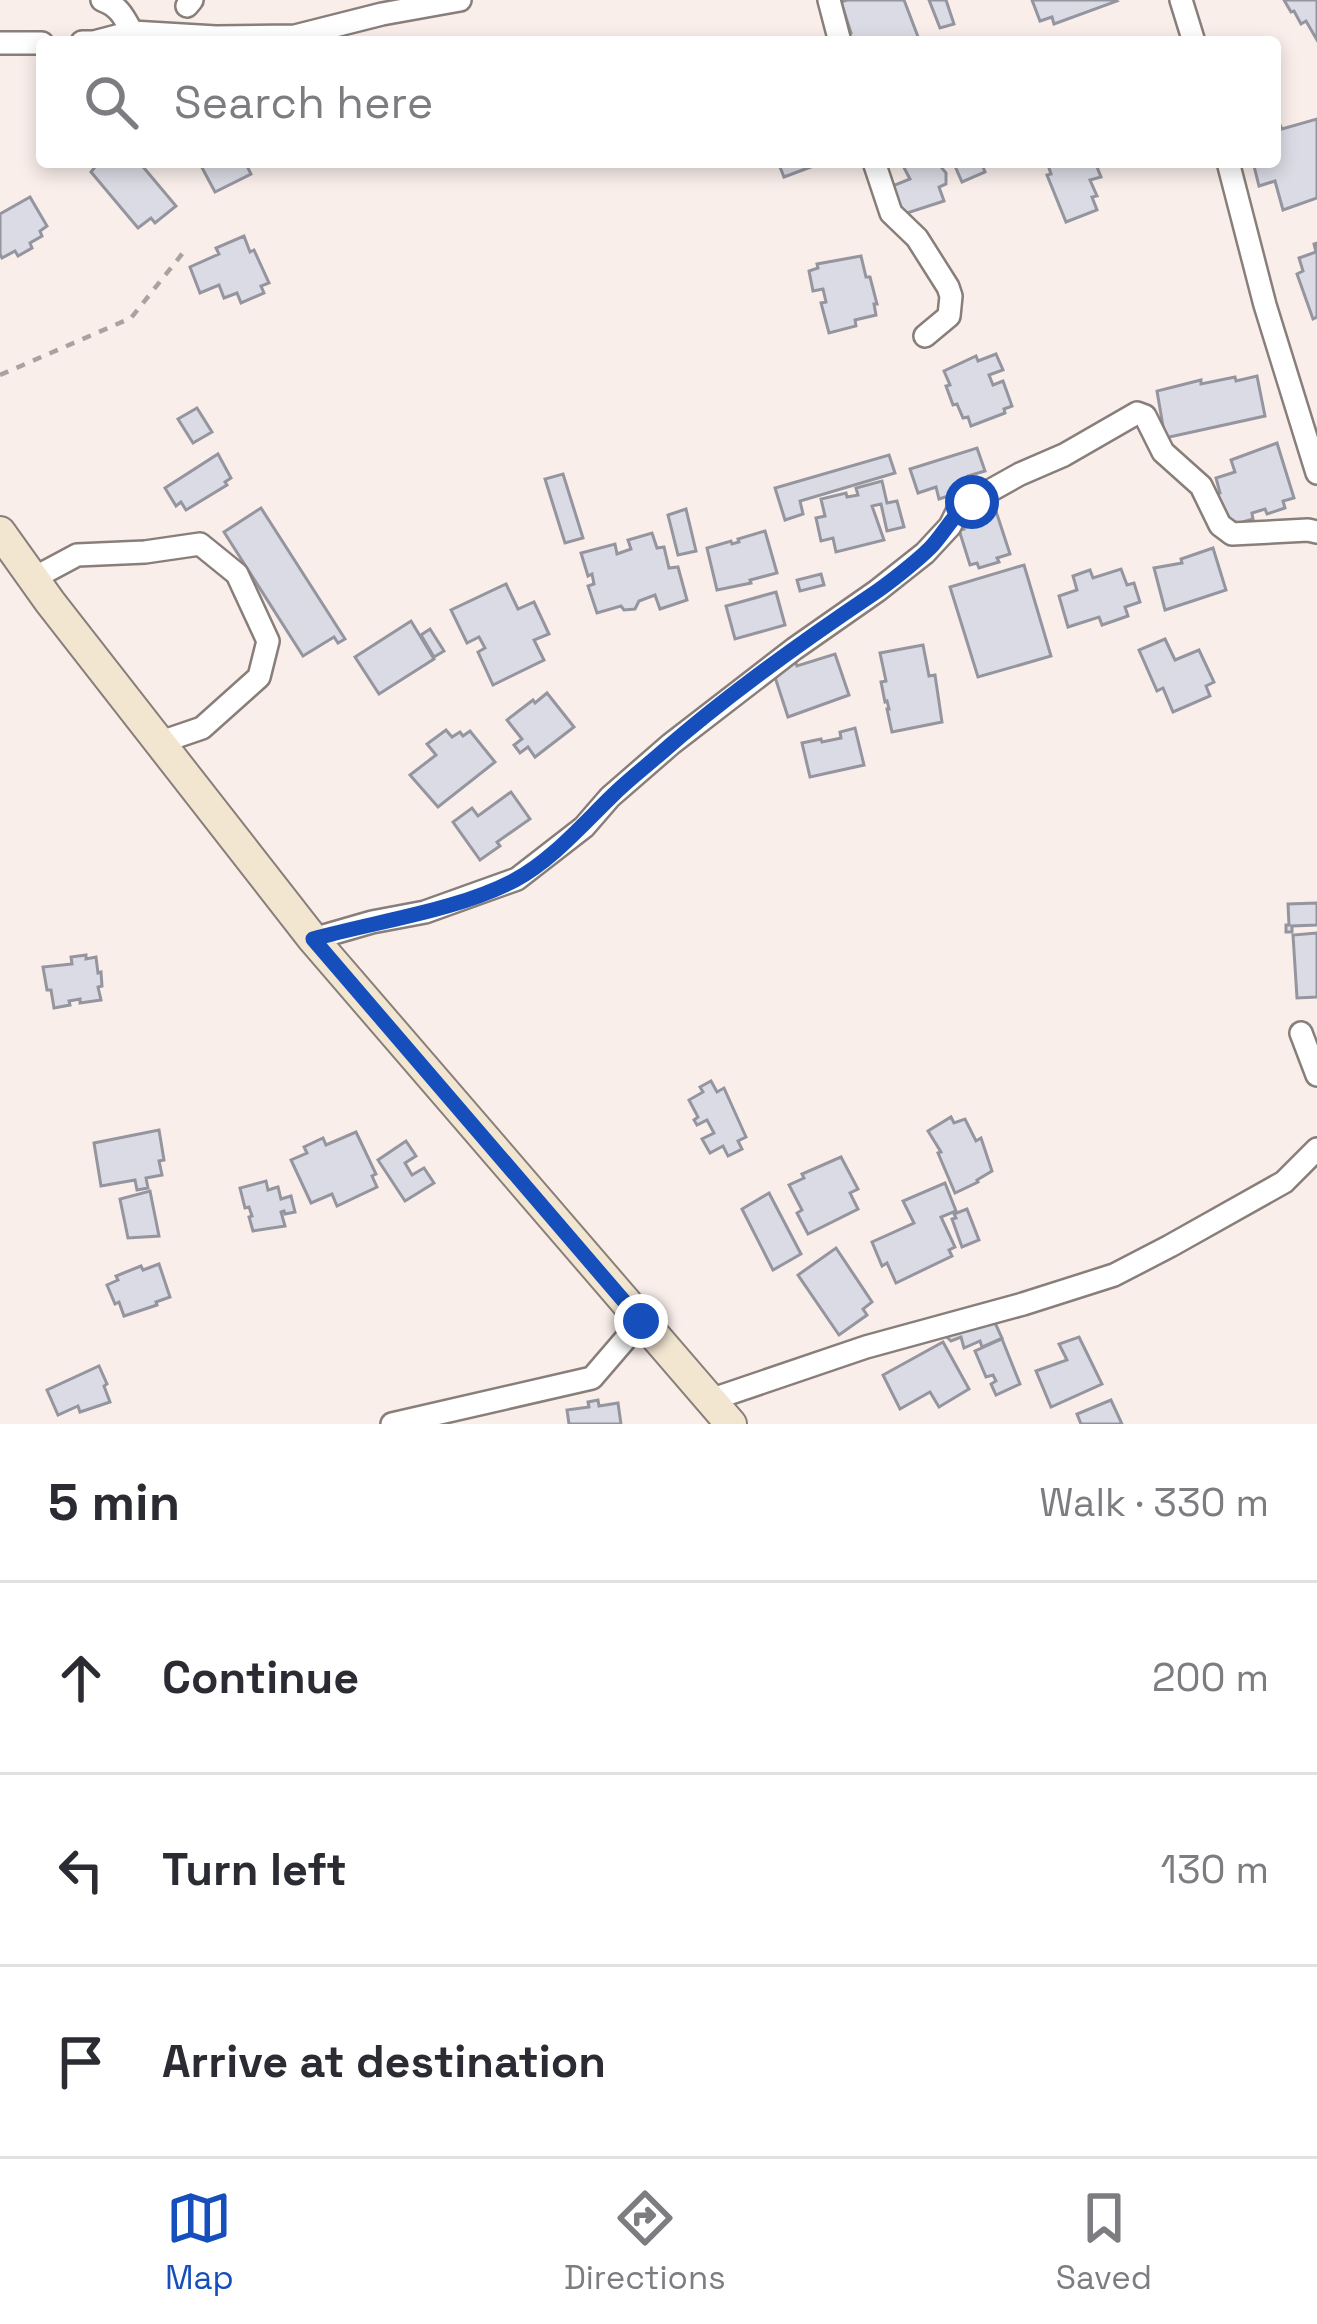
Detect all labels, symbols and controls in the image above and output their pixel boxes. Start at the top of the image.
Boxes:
search box [36,36,1281,168]
icon: search [78,69,144,135]
text: Search here [174,74,433,131]
route start [945,475,999,529]
route end [614,1294,668,1348]
text: 5 min [48,1470,180,1535]
text: Walk · 330 m [1039,1478,1269,1527]
icon: ahead [48,1645,114,1711]
text: Continue [162,1649,359,1706]
text: 200 m [1152,1653,1269,1702]
icon: left [48,1837,114,1903]
text: Turn left [162,1841,347,1898]
text: 130 m [1161,1845,1269,1894]
icon: arrive [48,2029,114,2095]
text: Arrive at destination [162,2033,606,2090]
tab: Map [165,2185,234,2299]
tab: Directions [564,2185,726,2299]
tab: Saved [1056,2185,1152,2299]

